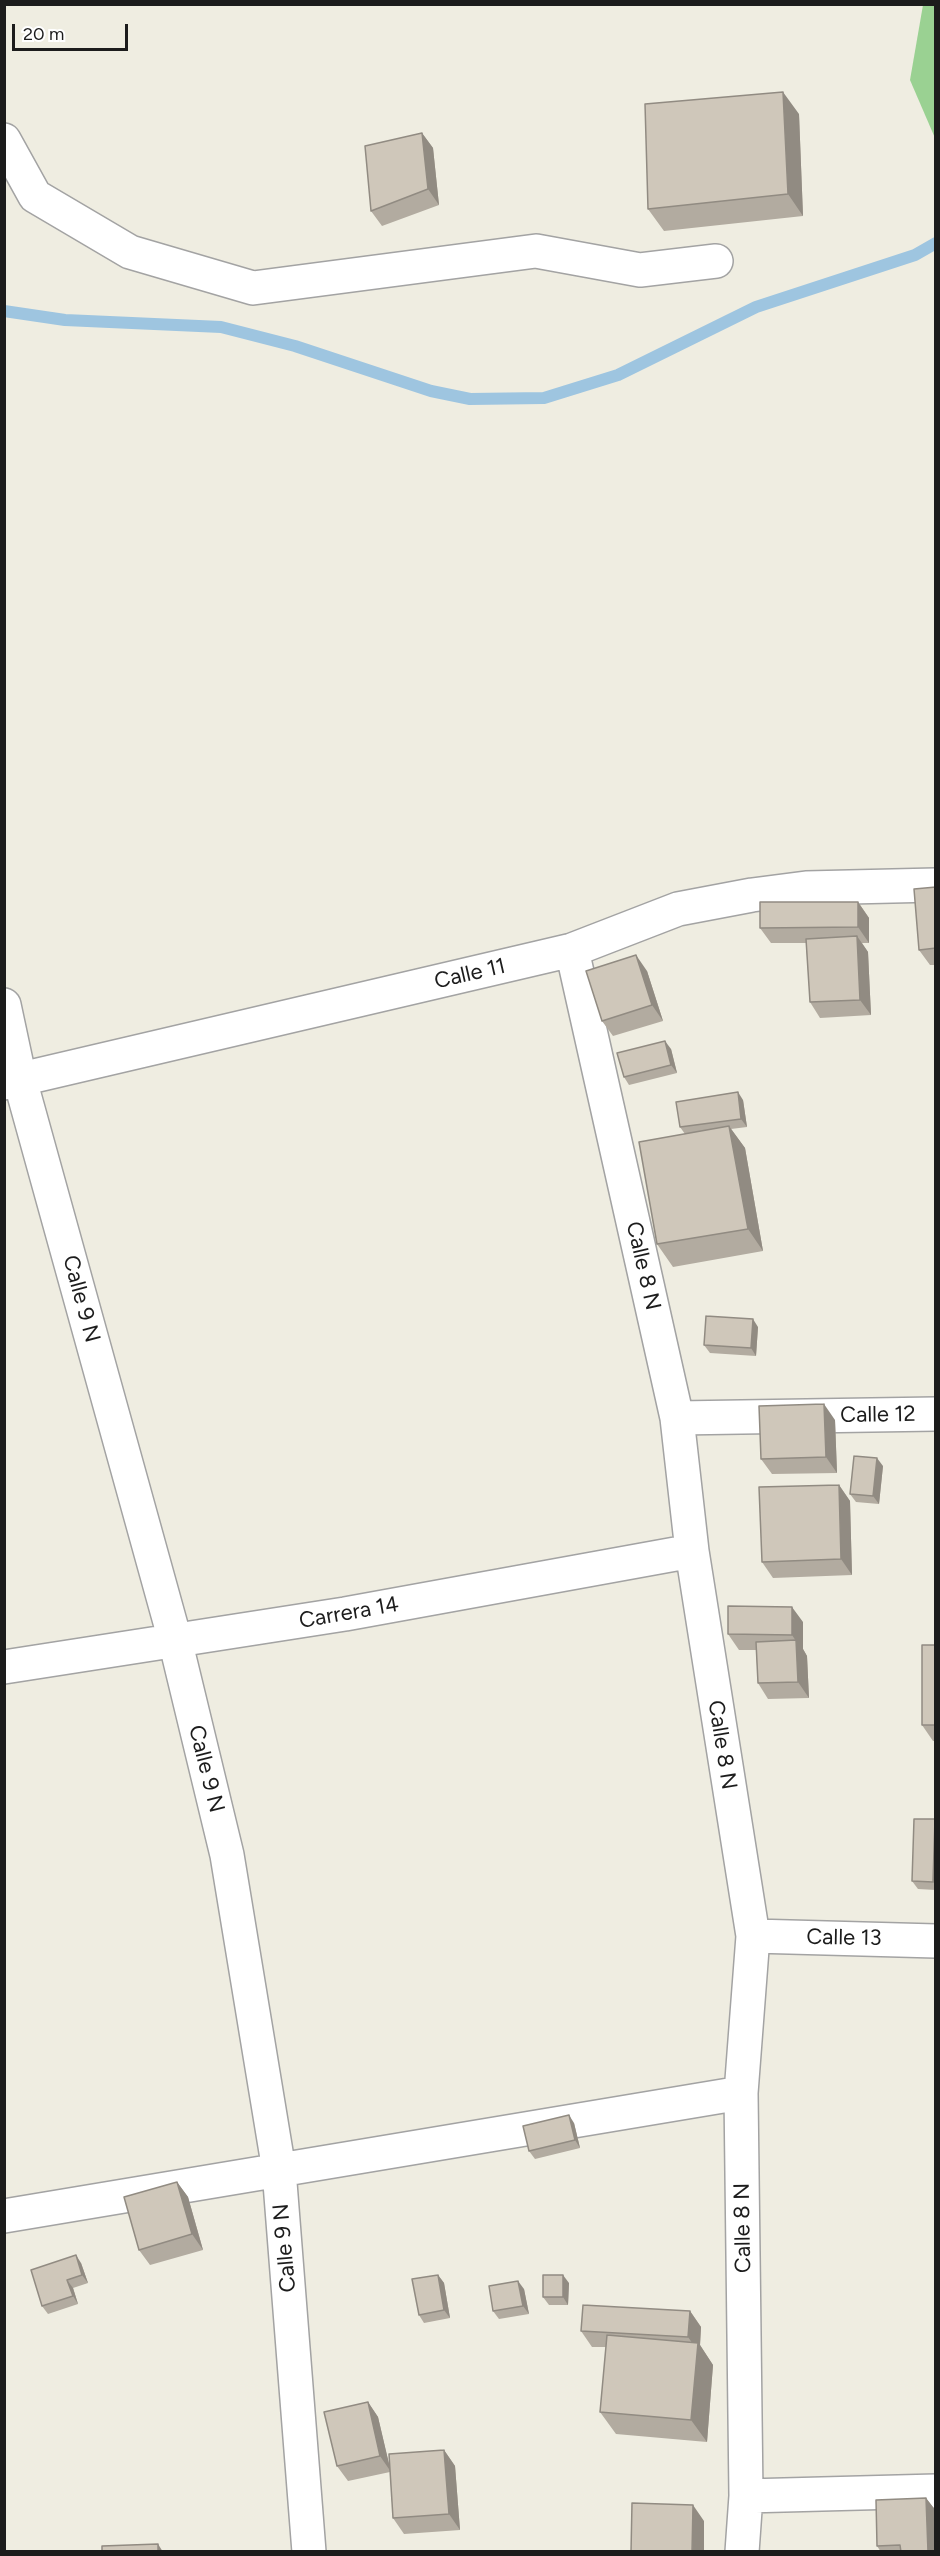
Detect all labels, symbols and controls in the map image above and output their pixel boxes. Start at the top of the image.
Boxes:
scale bar [15,12,130,50]
text: 20 m [23,23,64,45]
street label: Calle 11 [432,953,508,995]
street label: Calle 8 N [620,1219,666,1313]
street label: Calle 9 N [57,1253,105,1345]
street label: Calle 12 [840,1401,916,1429]
street label: Carrera 14 [297,1591,401,1635]
street label: Calle 8 N [702,1698,742,1792]
street label: Calle 9 N [182,1723,230,1815]
street label: Calle 13 [806,1924,882,1952]
street label: Calle 8 N [729,2183,757,2273]
street label: Calle 9 N [268,2202,302,2294]

